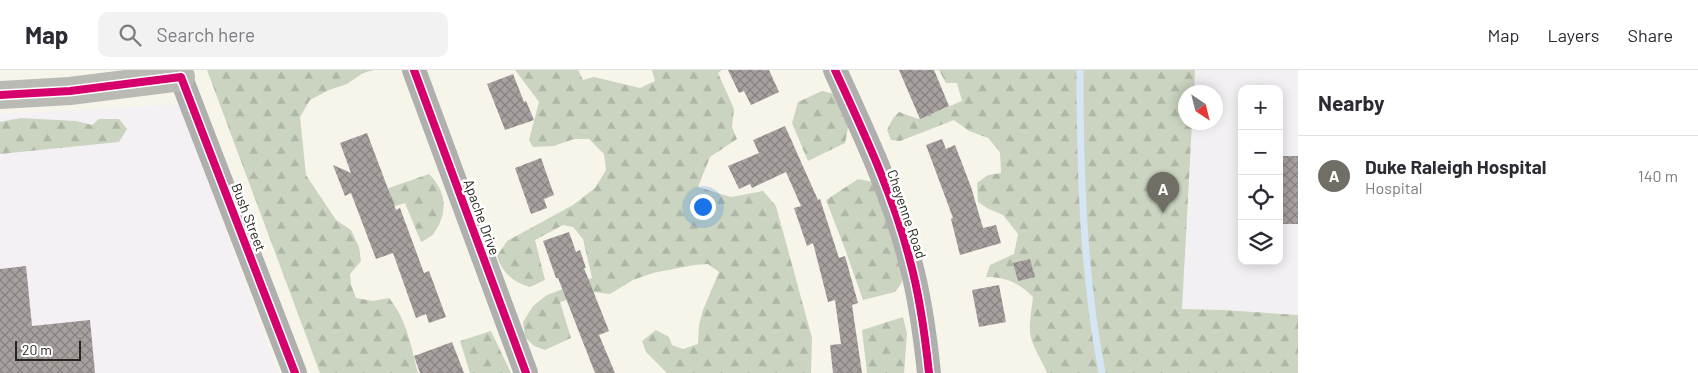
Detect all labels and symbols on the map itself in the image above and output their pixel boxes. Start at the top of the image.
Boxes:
north arrow [1178,85,1223,130]
street label: Cheyenne Road [884,167,930,261]
pin: A [1147,172,1179,213]
street label: Apache Drive [460,177,504,257]
street label: Bush Street [228,181,270,253]
your location [690,194,716,220]
scale bar [15,338,81,361]

